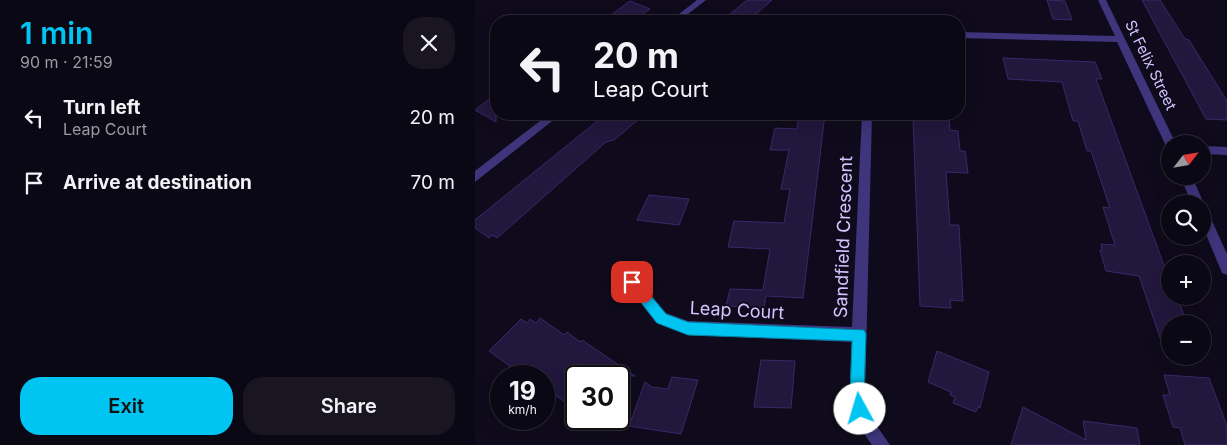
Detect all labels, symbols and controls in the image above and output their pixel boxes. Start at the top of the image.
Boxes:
text: 1 min [20,15,93,51]
button: close [403,17,455,69]
street label: St Felix Street [1121,17,1181,113]
text: 20 m [593,34,679,76]
icon: left [510,35,575,100]
text: 90 m · 21:59 [20,52,113,72]
text: Leap Court [593,76,709,102]
text: Turn left [63,96,141,119]
icon: left [20,104,48,132]
text: 20 m [409,106,455,129]
text: Leap Court [63,119,147,139]
north arrow [1161,135,1211,185]
map controls [1161,135,1211,365]
street label: Sandfield Crescent [830,155,856,318]
icon: arrive [20,169,48,197]
text: Arrive at destination [63,171,252,194]
text: 70 m [411,171,455,194]
button: search [1161,195,1211,245]
button: + [1161,255,1211,305]
pin [611,261,653,303]
icon: arrive [618,268,646,296]
street label: Leap Court [689,297,785,323]
button: − [1161,315,1211,365]
speed limit sign: 30 [565,365,630,430]
text: 19 [509,376,536,406]
button: Exit [20,377,233,435]
button: Share [243,377,455,435]
position arrow [833,382,885,434]
text: km/h [508,402,537,417]

